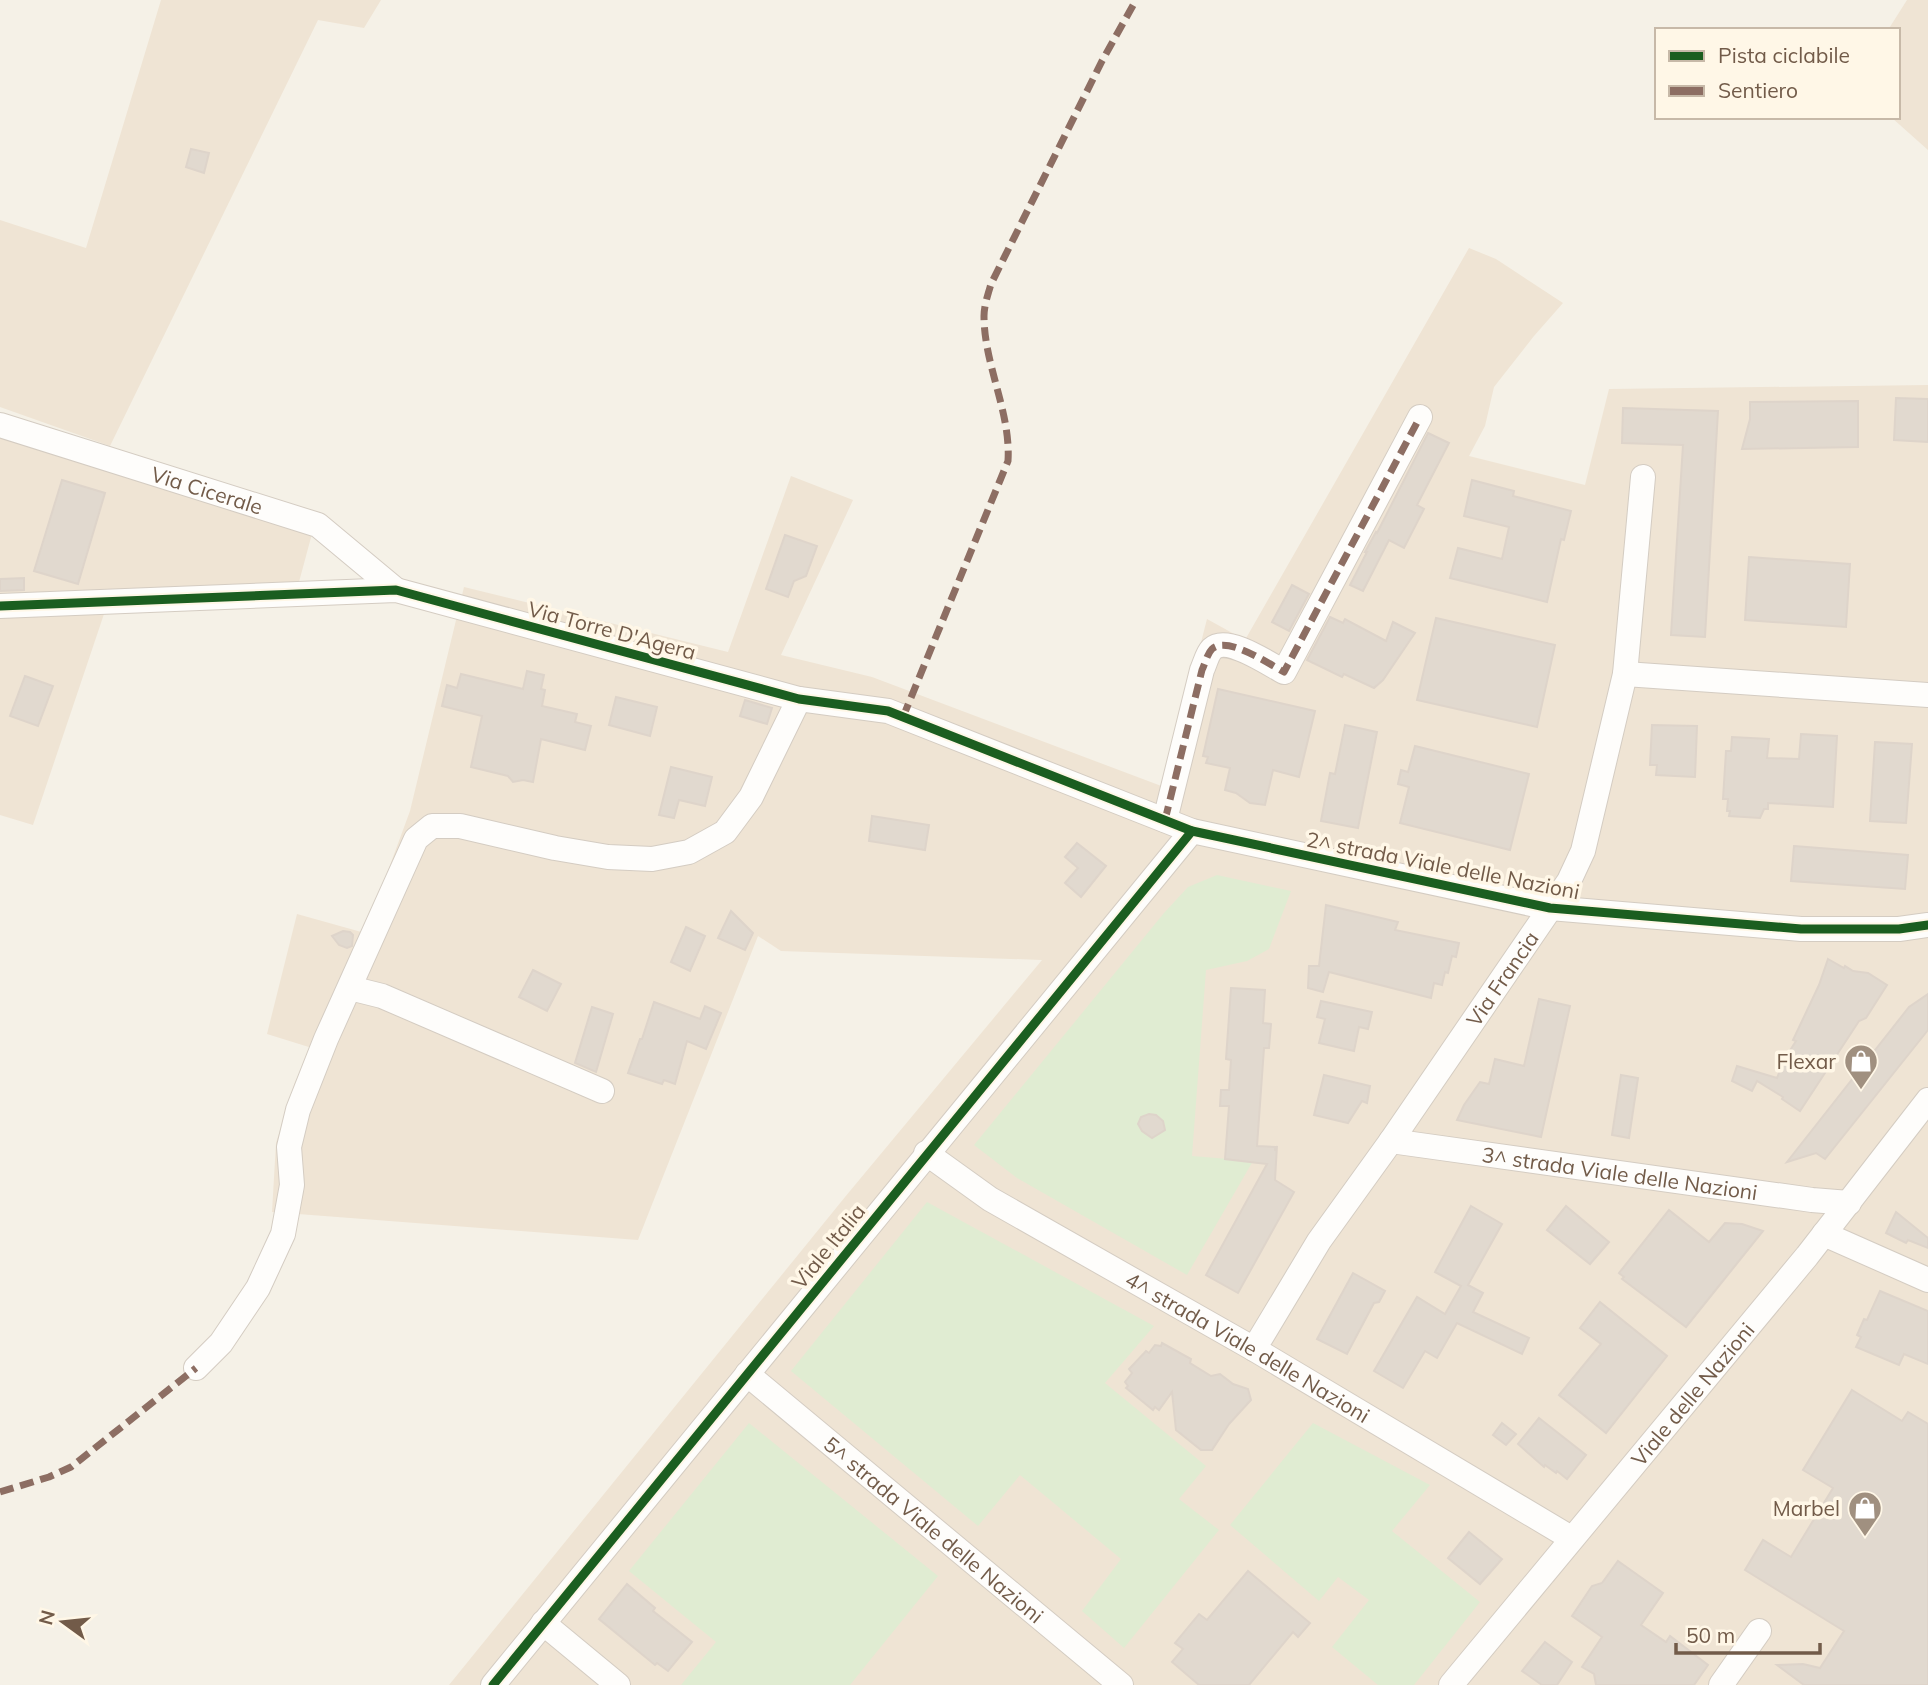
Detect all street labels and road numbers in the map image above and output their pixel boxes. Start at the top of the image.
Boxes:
street label: Via Cicerale [148,460,266,520]
street label: Via Torre D'Agera [525,595,699,665]
street label: 2^ strada Viale delle Nazioni [1304,826,1582,904]
street label: Via Francia [1460,926,1544,1031]
street label: 3^ strada Viale delle Nazioni [1480,1141,1759,1205]
street label: Viale Italia [786,1198,870,1294]
street label: 4^ strada Viale delle Nazioni [1121,1266,1374,1428]
street label: Viale delle Nazioni [1625,1317,1759,1471]
street label: 5^ strada Viale delle Nazioni [819,1431,1049,1628]

